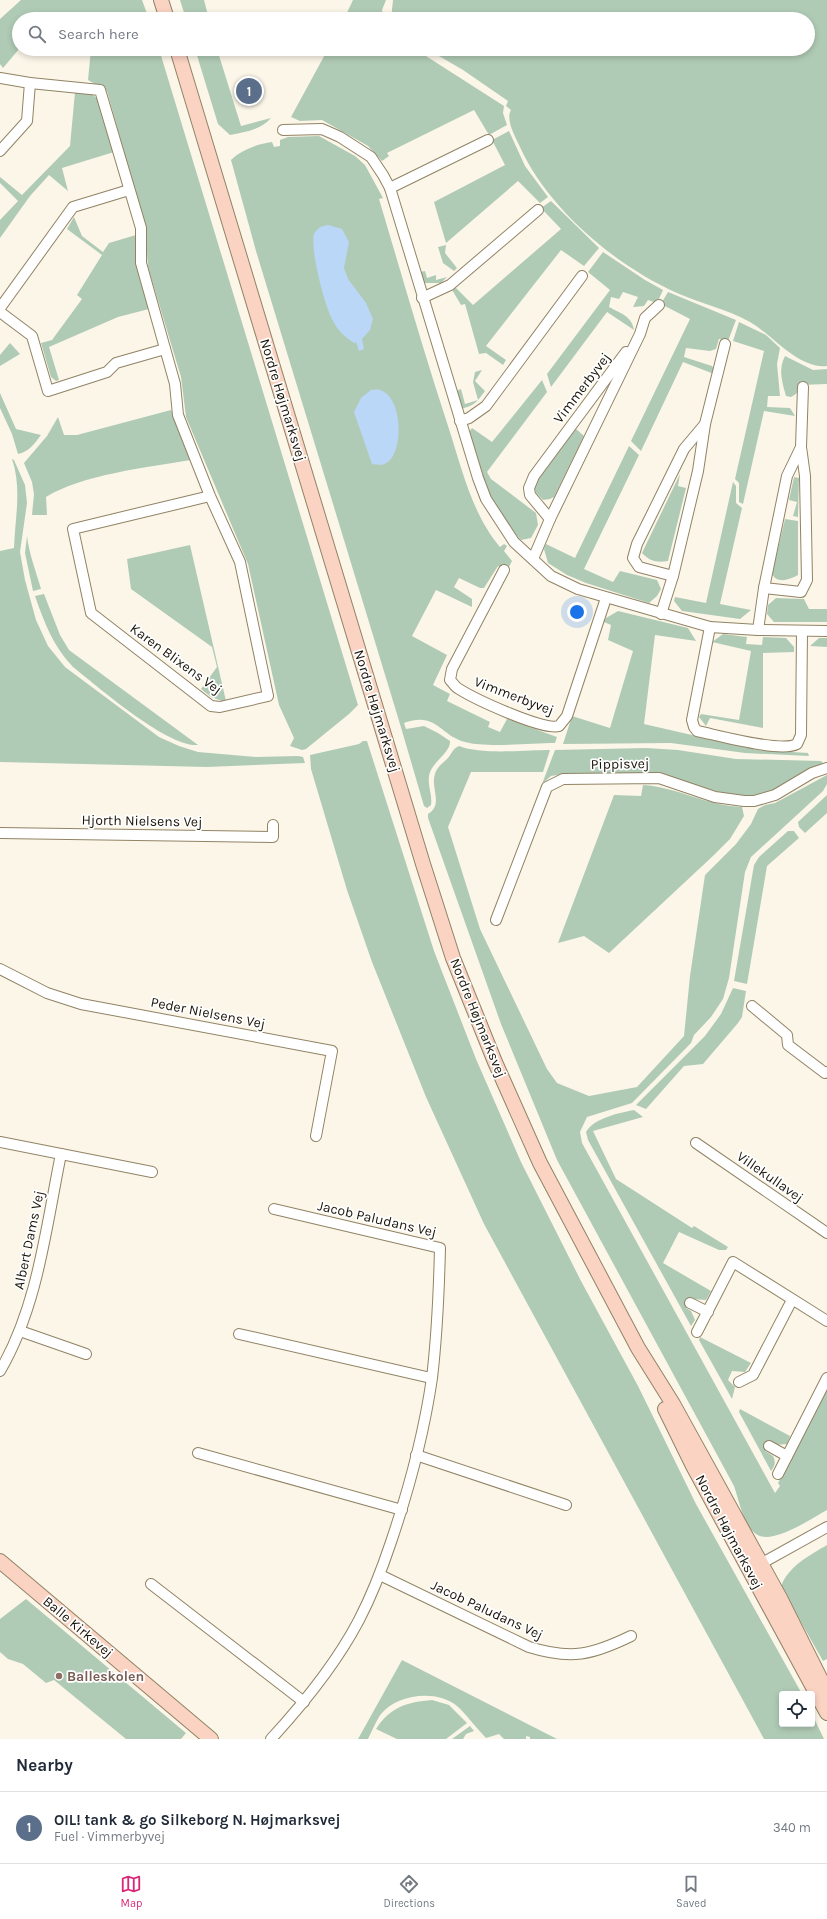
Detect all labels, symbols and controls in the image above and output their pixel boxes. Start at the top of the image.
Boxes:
search box [12,12,815,56]
icon: search [26,23,48,45]
text: Search here [58,25,139,43]
pin: 1 [236,76,262,106]
street label: Nordre Højmarksvej [256,337,310,463]
street label: Vimmerbyvej [550,349,614,427]
your location [567,602,587,622]
street label: Karen Blixens Vej [127,620,225,698]
street label: Nordre Højmarksvej [350,648,404,774]
street label: Vimmerbyvej [472,673,556,719]
street label: Pippisvej [591,755,649,773]
street label: Hjorth Nielsens Vej [81,811,203,831]
street label: Nordre Højmarksvej [446,956,510,1080]
street label: Peder Nielsens Vej [149,994,267,1032]
street label: Villekullavej [733,1148,807,1206]
street label: Albert Dams Vej [10,1189,48,1291]
street label: Jacob Paludans Vej [316,1197,438,1241]
street label: Nordre Højmarksvej [692,1472,766,1592]
street label: Jacob Paludans Vej [428,1577,546,1643]
street label: Balle Kirkevej [40,1593,116,1661]
place label: Balleskolen [67,1668,144,1685]
marker: Balleskolen [54,1671,64,1681]
map controls [779,1691,815,1727]
button: locate [779,1691,815,1727]
text: Nearby [16,1755,73,1775]
text: OIL! tank & go Silkeborg N. Højmarksvej [54,1811,341,1829]
text: 1 [27,1820,31,1835]
text: 340 m [773,1820,811,1835]
text: Fuel · Vimmerbyvej [54,1829,165,1844]
tab: Map [120,1873,142,1910]
tab: Directions [383,1873,435,1910]
tab: Saved [676,1873,707,1910]

